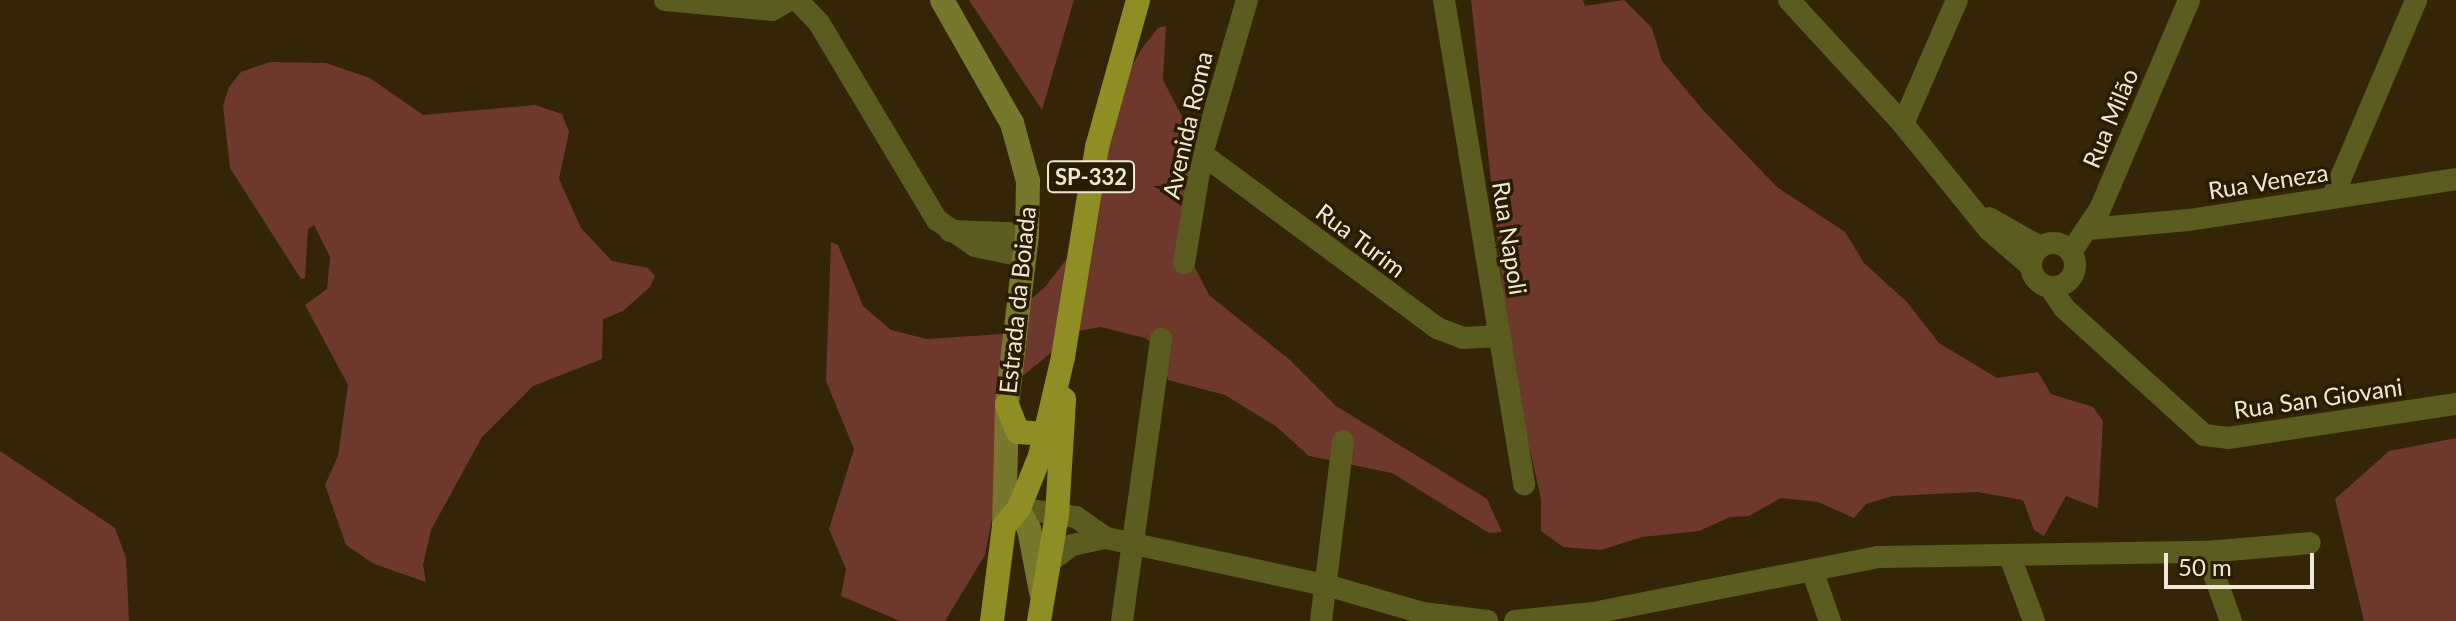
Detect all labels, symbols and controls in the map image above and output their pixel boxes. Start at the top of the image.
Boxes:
street label: Avenida Roma [1156,49,1218,201]
street label: Rua Milão [2076,64,2144,172]
street label: Rua Veneza [2206,157,2330,205]
road number: SP-332 [1047,159,1135,195]
street label: Rua Napoli [1487,179,1533,297]
street label: Rua Turim [1310,197,1412,283]
street label: Estrada da Boiada [993,205,1041,395]
street label: Rua San Giovani [2232,372,2404,424]
scale bar [2168,537,2318,587]
text: 50 m [2178,552,2232,581]

